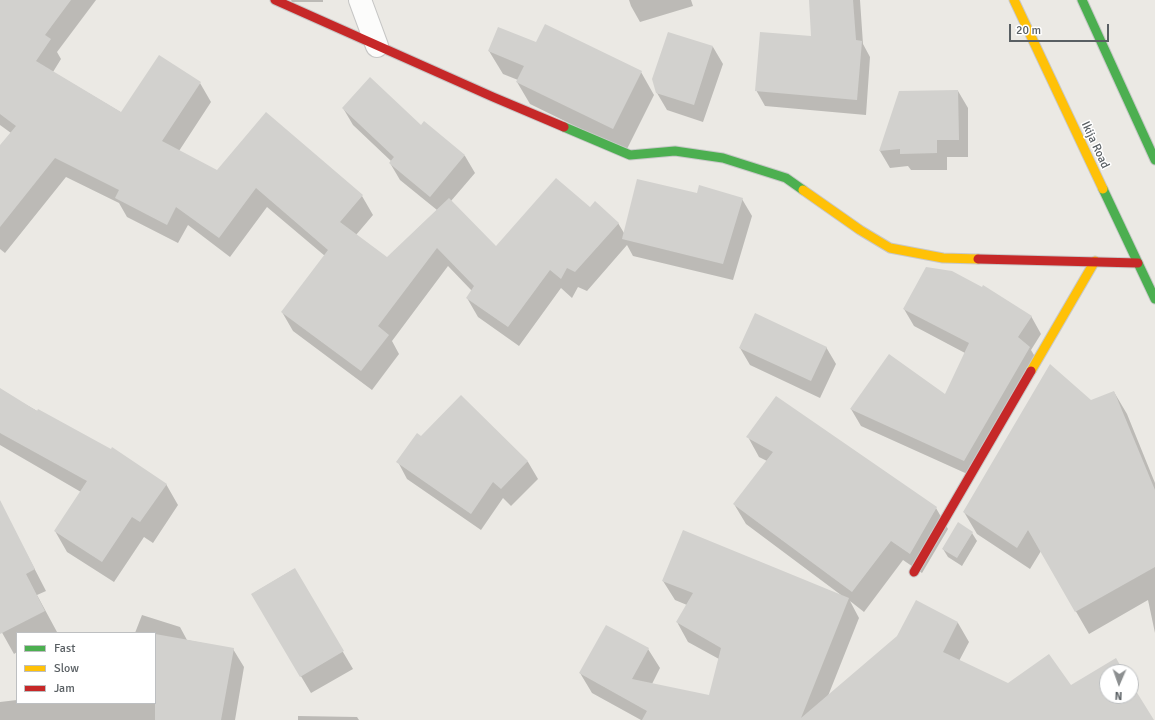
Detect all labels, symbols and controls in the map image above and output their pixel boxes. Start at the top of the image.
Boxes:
scale bar [1011,16,1111,42]
text: 20 m [1016,23,1041,38]
street label: Ikija Road [1078,119,1112,171]
legend [16,632,156,704]
text: Fast [54,641,75,656]
text: Slow [54,661,79,676]
north arrow [1099,664,1139,704]
text: Jam [54,681,75,696]
text: N [1115,689,1123,702]

